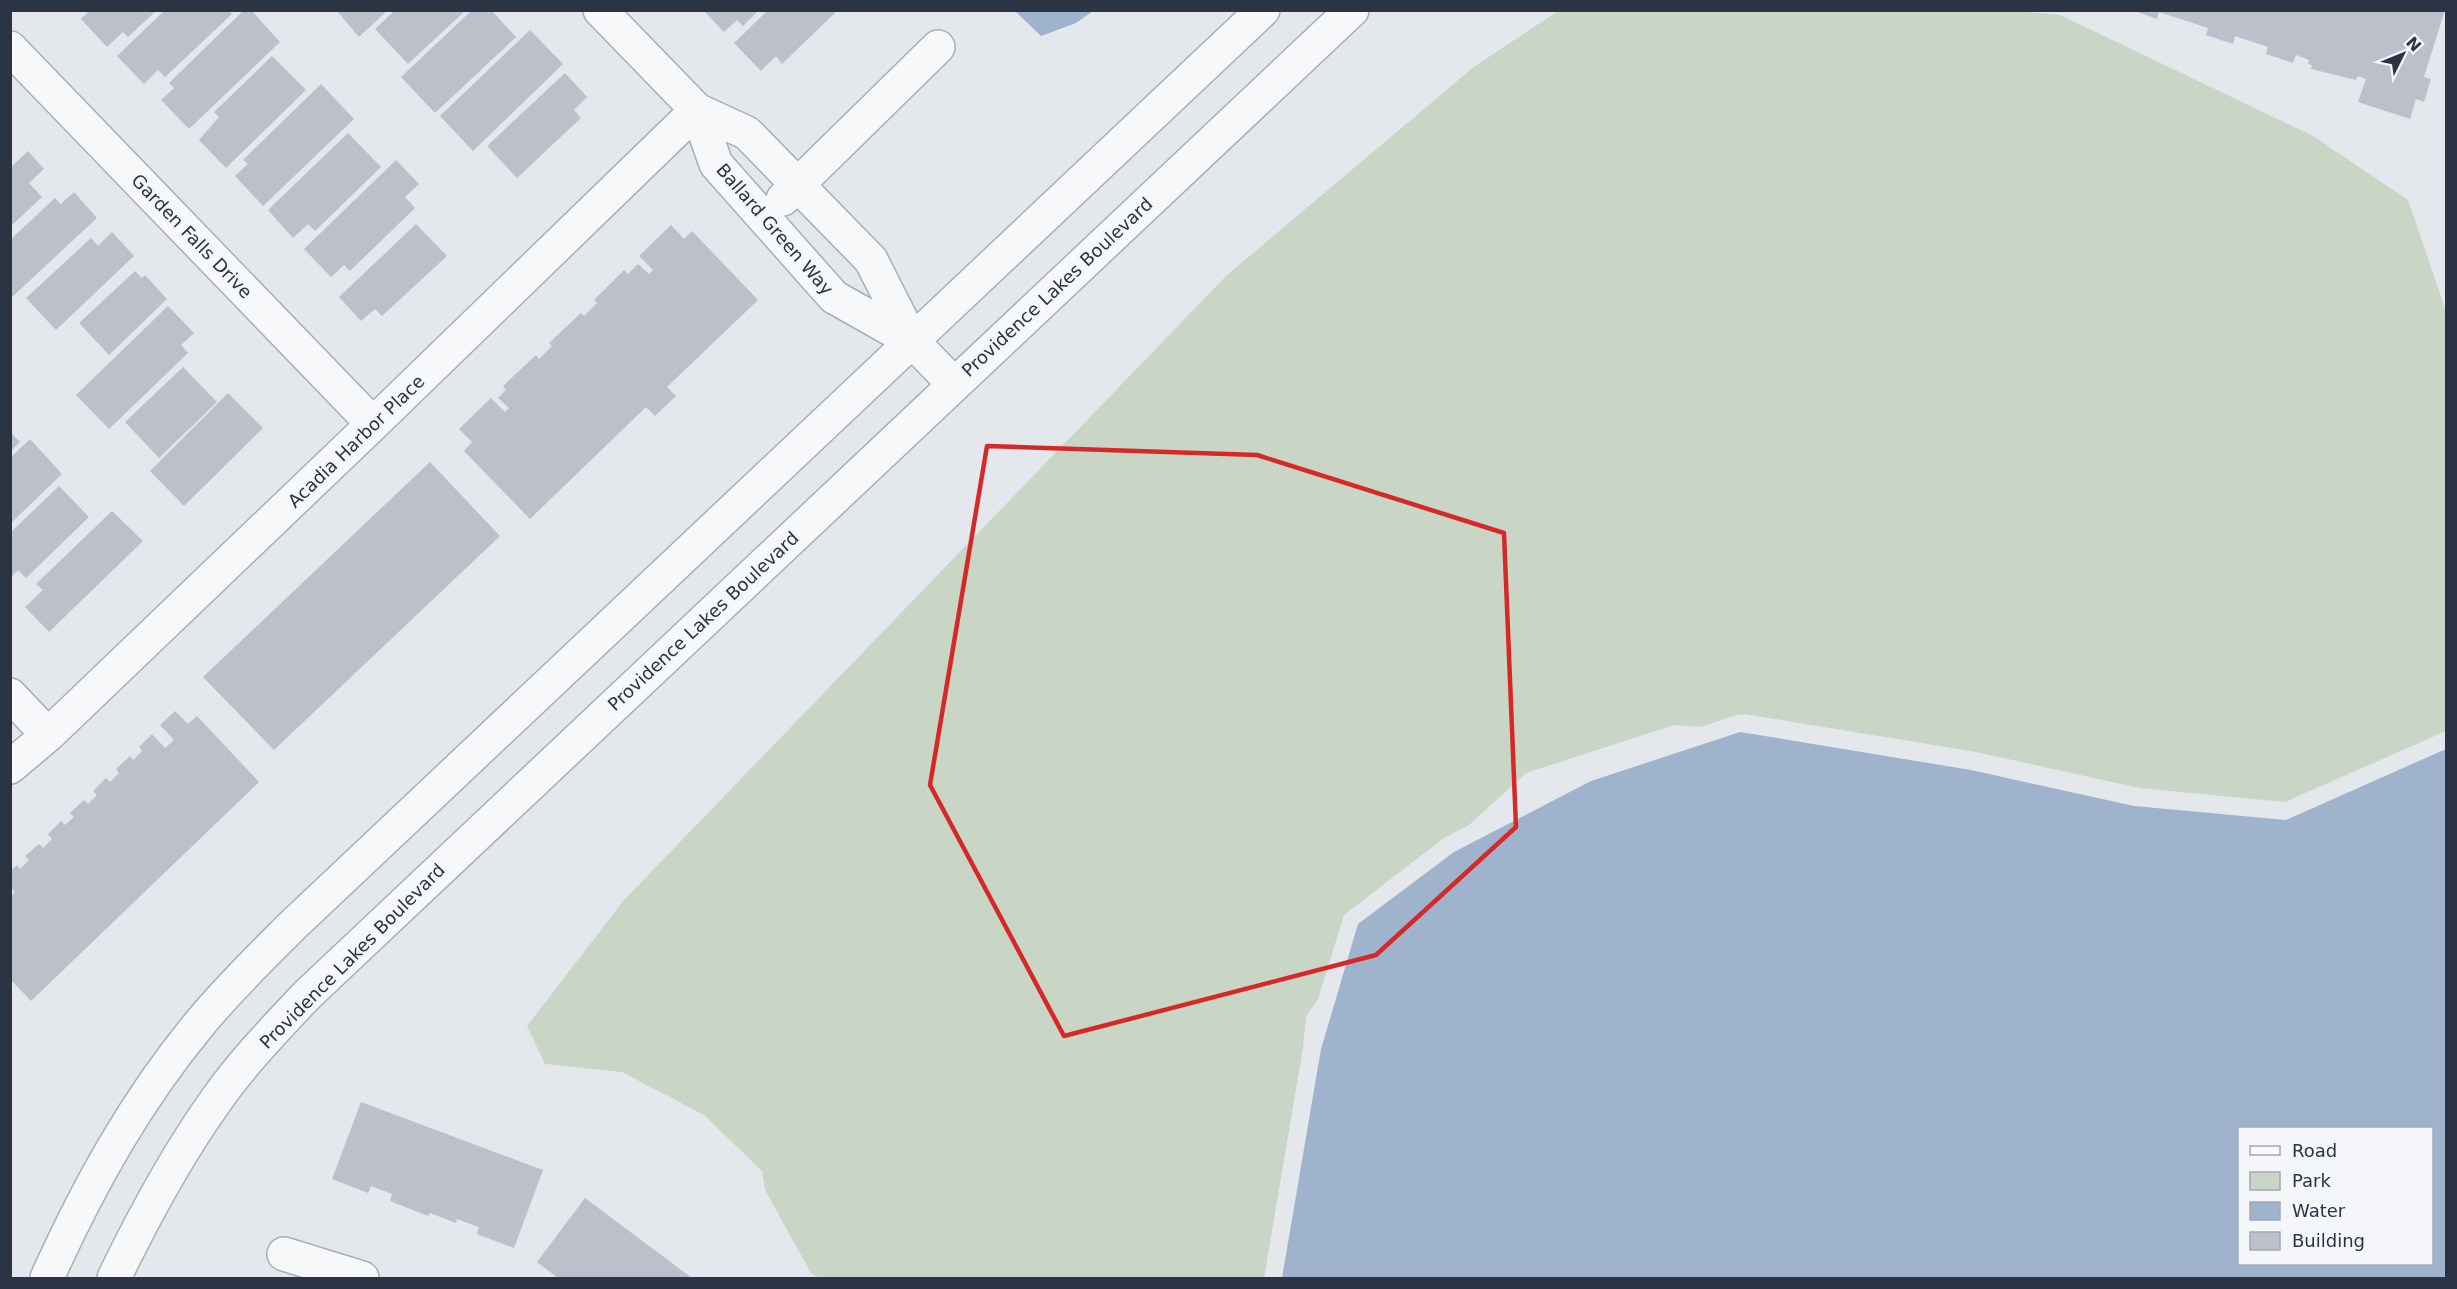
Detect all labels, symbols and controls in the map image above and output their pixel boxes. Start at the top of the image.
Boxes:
north arrow [2373,24,2433,84]
text: N [2402,33,2425,55]
street label: Ballard Green Way [712,159,838,299]
street label: Garden Falls Drive [127,170,257,302]
street label: Providence Lakes Boulevard [957,193,1157,381]
street label: Acadia Harbor Place [283,370,429,512]
street label: Providence Lakes Boulevard [603,527,803,715]
street label: Providence Lakes Boulevard [255,859,449,1053]
legend [2238,1127,2433,1265]
text: Road [2292,1140,2337,1161]
text: Park [2292,1170,2331,1191]
text: Water [2292,1200,2346,1221]
text: Building [2292,1230,2365,1251]

